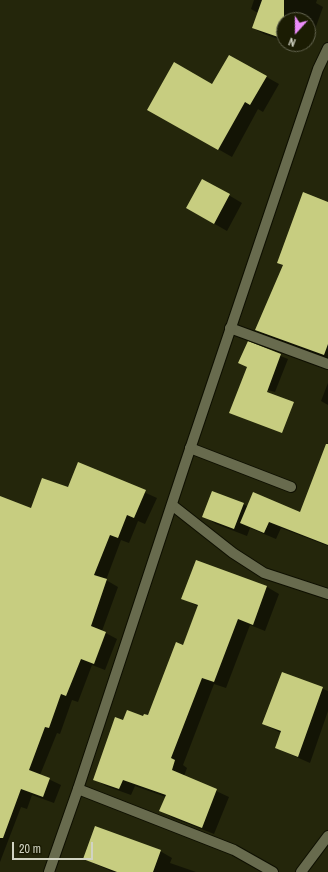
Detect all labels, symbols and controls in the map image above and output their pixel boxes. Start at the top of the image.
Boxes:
north arrow [276,12,316,52]
text: N [287,35,298,50]
scale bar [14,834,95,860]
text: 20 m [19,841,41,857]

